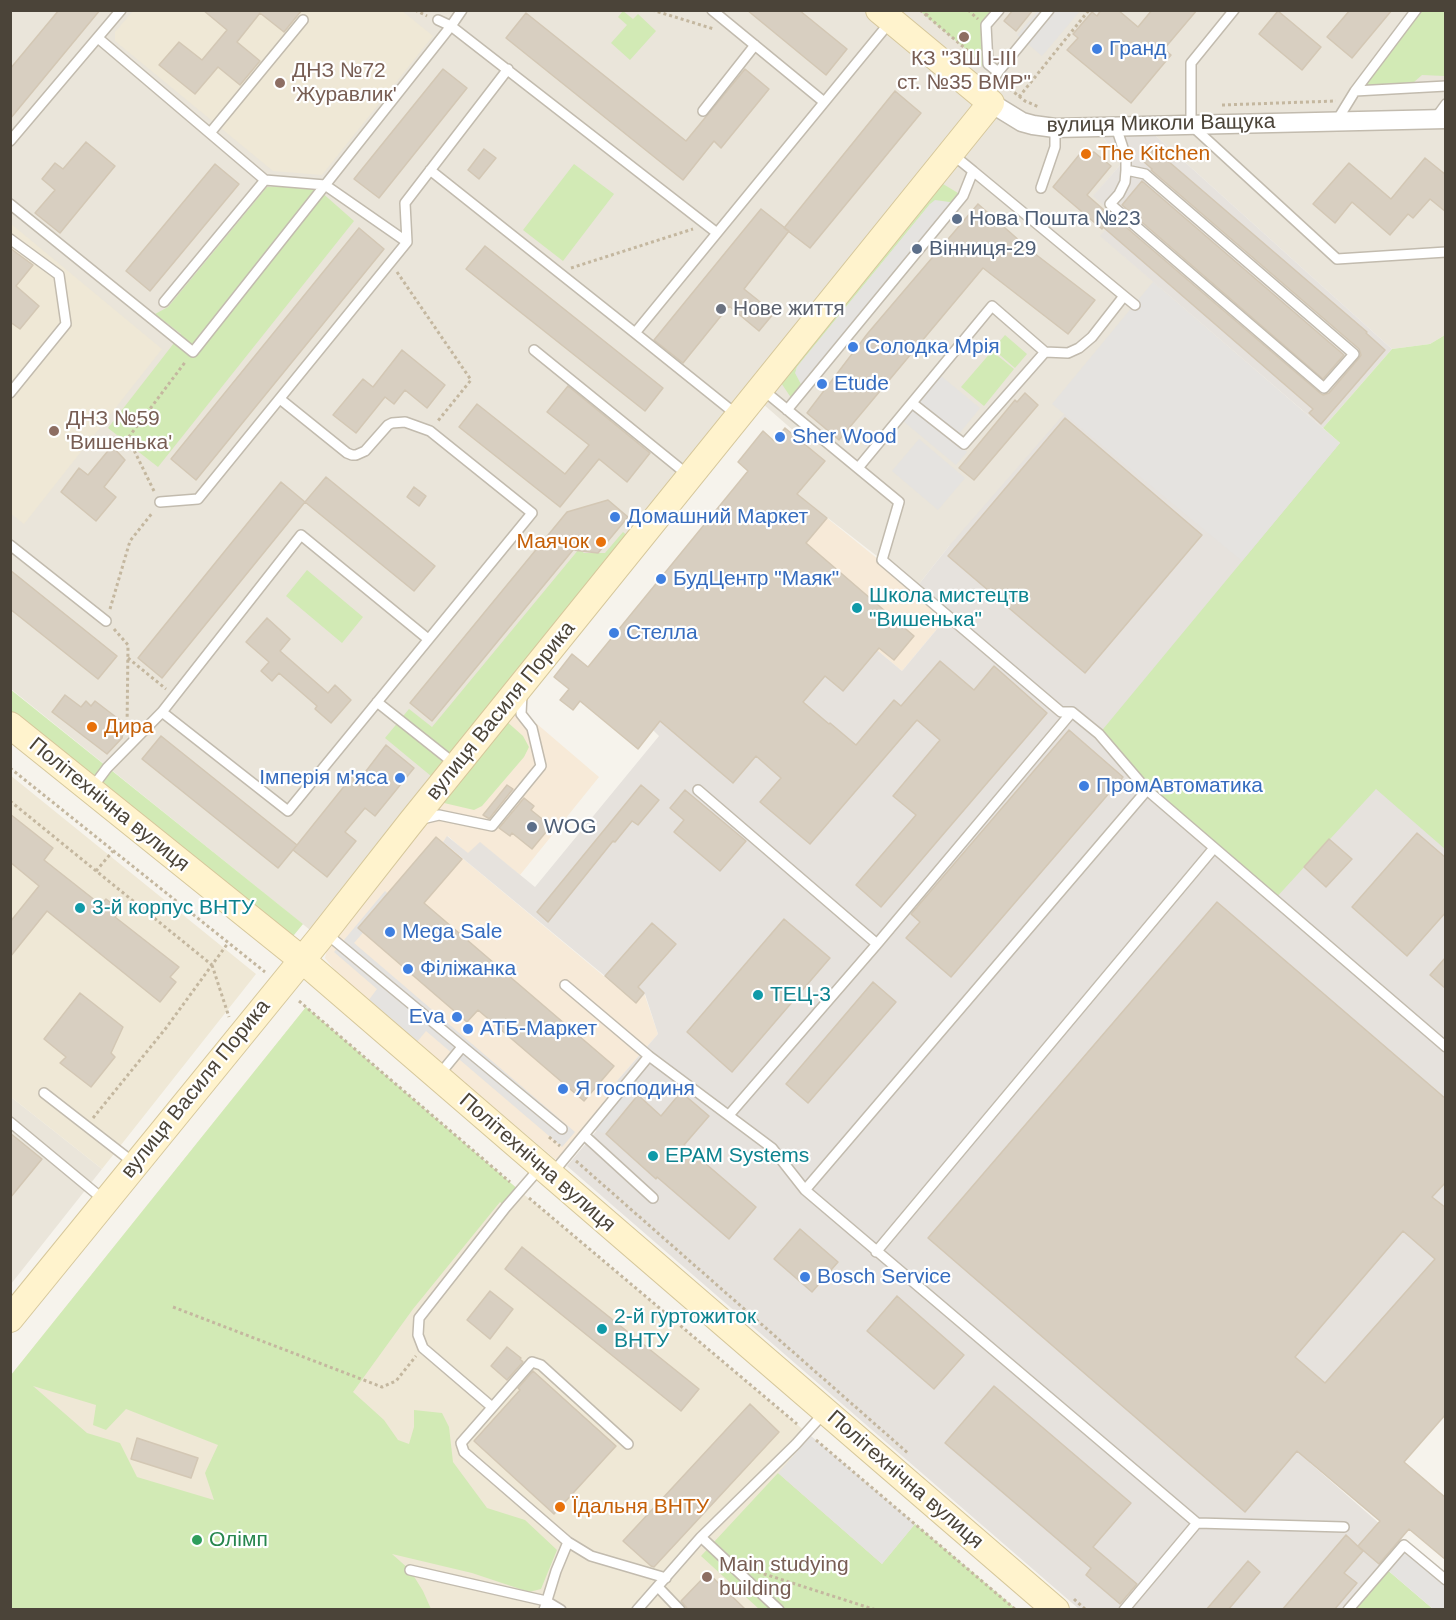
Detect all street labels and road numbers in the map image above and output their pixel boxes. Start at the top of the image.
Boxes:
street label: вулиця Миколи Ващука [1046,109,1276,139]
street label: вулиця Василя Порика [421,616,581,806]
street label: Політехнічна вулиця [24,733,194,877]
street label: вулиця Василя Порика [116,994,276,1184]
street label: Політехнічна вулиця [454,1088,620,1238]
street label: Політехнічна вулиця [822,1405,988,1555]

